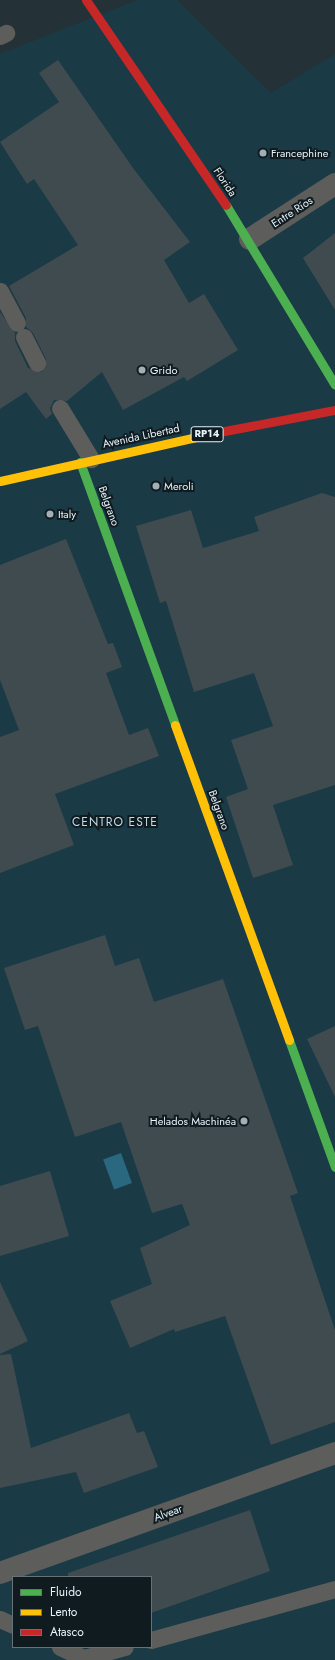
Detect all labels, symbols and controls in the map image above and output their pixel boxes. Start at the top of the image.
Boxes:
place label: Francephine [271,146,328,160]
marker: Francephine [258,148,268,158]
street label: Florida [211,165,239,199]
street label: Entre Ríos [269,194,315,230]
place label: Grido [150,363,177,377]
marker: Grido [137,365,147,375]
street label: Avenida Libertad [101,421,181,451]
road number: RP14 [190,426,224,442]
place label: Meroli [164,479,194,493]
marker: Meroli [151,481,161,491]
street label: Belgrano [96,484,122,528]
place label: Italy [58,507,76,521]
marker: Italy [45,509,55,519]
street label: Belgrano [206,788,232,832]
district label: CENTRO ESTE [72,816,158,830]
place label: Helados Machinéa [150,1114,236,1128]
marker: Helados Machinéa [239,1116,249,1126]
street label: Alvear [152,1502,184,1524]
legend [12,1576,152,1648]
text: Fluido [50,1583,82,1601]
text: Lento [50,1603,77,1621]
text: Atasco [50,1623,84,1641]

